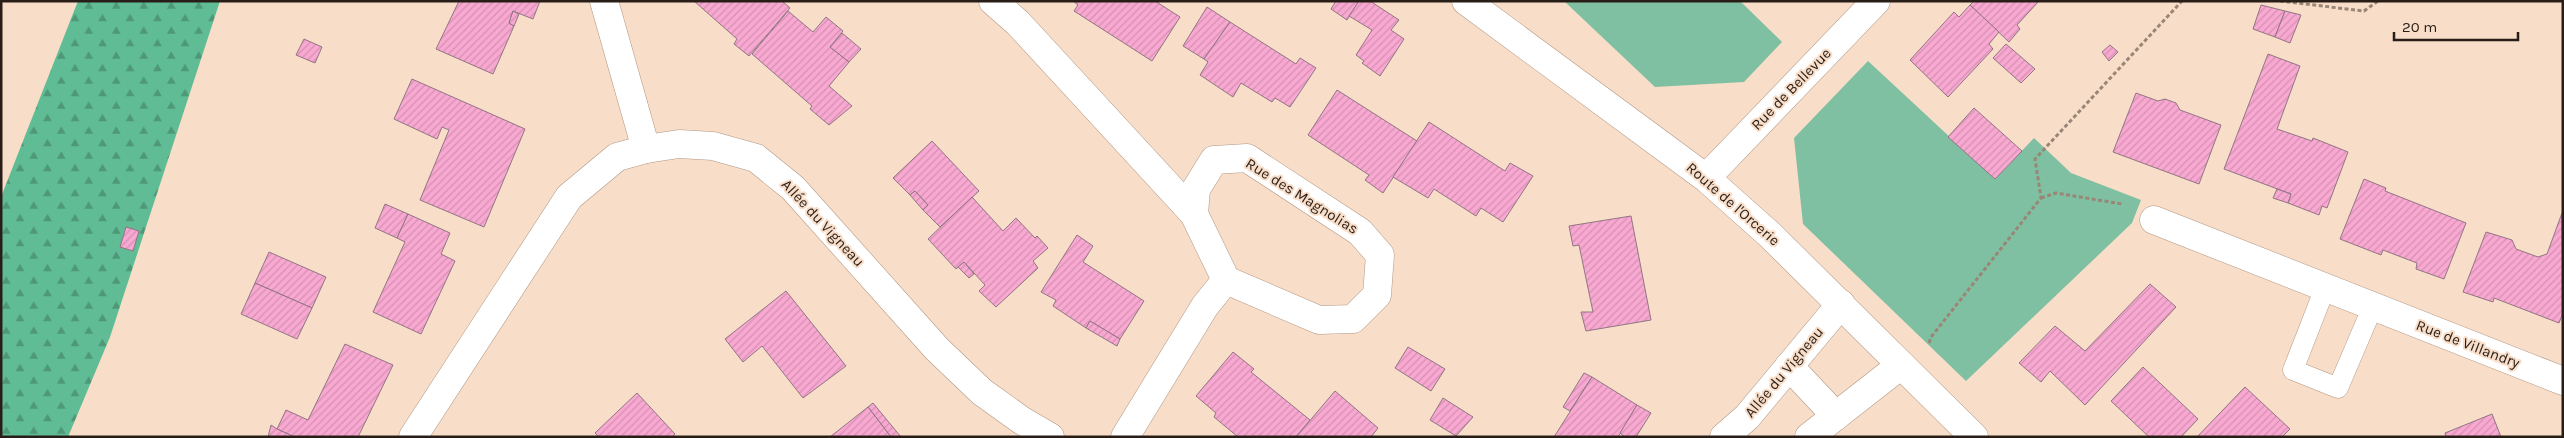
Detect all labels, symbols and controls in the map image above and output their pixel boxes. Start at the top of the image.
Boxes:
scale bar [2394,10,2518,42]
text: 20 m [2402,18,2437,36]
street label: Rue de Bellevue [1747,44,1835,134]
street label: Rue des Magnolias [1243,154,1361,238]
street label: Route de l'Orcerie [1683,159,1783,249]
street label: Allée du Vigneau [778,176,868,270]
street label: Rue de Villandry [2414,316,2522,372]
street label: Allée du Vigneau [1741,323,1827,421]

